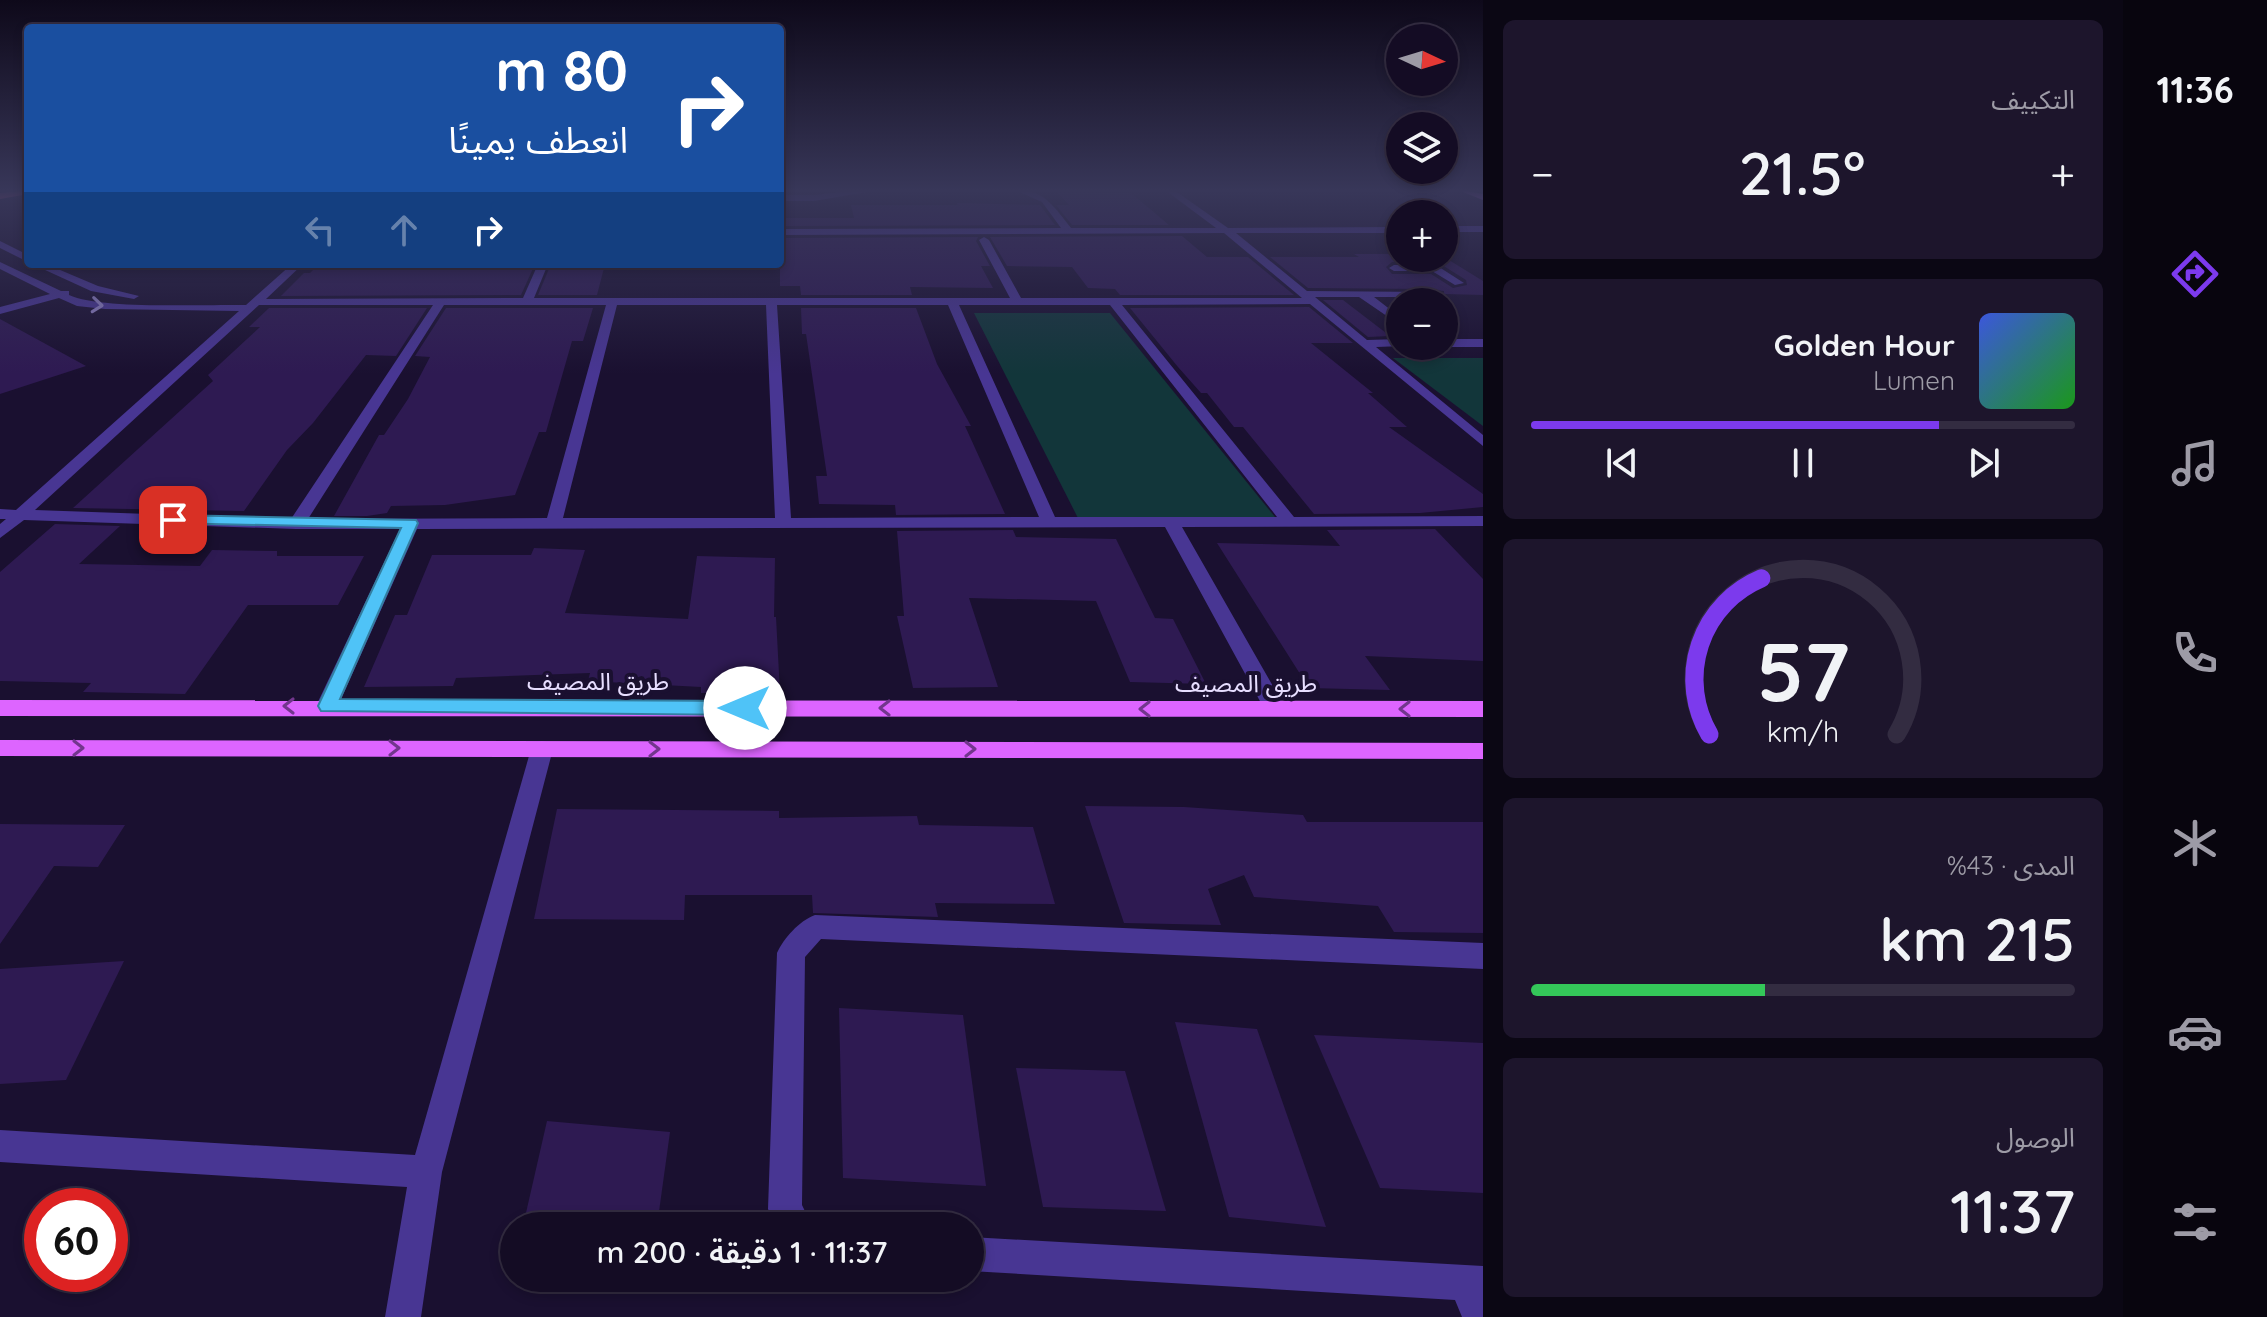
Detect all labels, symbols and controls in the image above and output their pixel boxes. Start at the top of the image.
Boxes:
north arrow [1386,24,1458,96]
map controls [1386,24,1458,360]
text: 80 m [496,35,628,105]
icon: right [656,56,760,160]
text: 11:36 [2156,67,2234,112]
text: التكييف [1991,83,2075,116]
button: layers [1386,112,1458,184]
text: انعطف يمينًا [448,117,628,162]
text: 21.5° [1739,135,1865,210]
text: − [1531,146,1554,201]
text: + [2050,146,2075,201]
button: + [1386,200,1458,272]
icon: left [298,208,342,252]
icon: ahead [382,208,426,252]
icon: right [466,208,510,252]
icon: directions [2167,246,2223,302]
button: − [1386,288,1458,360]
one-way arrow [91,296,104,313]
text: Golden Hour [1774,326,1955,364]
text: Lumen [1873,364,1955,397]
icon: music [2167,435,2223,491]
icon: previous [1600,441,1644,485]
icon: pause [1781,441,1825,485]
icon: next [1962,441,2006,485]
pin [139,486,207,554]
icon: arrive [151,498,195,542]
text: 57 [1756,617,1850,721]
icon: phone [2167,625,2223,681]
street label: طريق المصيف [527,666,669,697]
position arrow [703,666,787,750]
street label: طريق المصيف [1175,668,1317,699]
one-way arrow [282,697,295,715]
one-way arrow [878,699,891,717]
one-way arrow [1138,700,1151,718]
one-way arrow [1398,700,1411,718]
text: km/h [1767,713,1839,749]
one-way arrow [72,739,85,757]
one-way arrow [388,739,401,757]
one-way arrow [648,740,661,758]
one-way arrow [964,740,977,758]
icon: climate [2167,815,2223,871]
text: المدى · 43% [1947,849,2075,882]
text: 215 km [1879,901,2075,976]
icon: car [2167,1004,2223,1060]
text: الوصول [1996,1121,2075,1154]
text: 11:37 [1950,1173,2075,1248]
speed limit sign: 60 [24,1188,128,1292]
icon: filters [2167,1194,2223,1250]
text: 11:37 · 1 دقيقة · 200 m [597,1233,887,1271]

